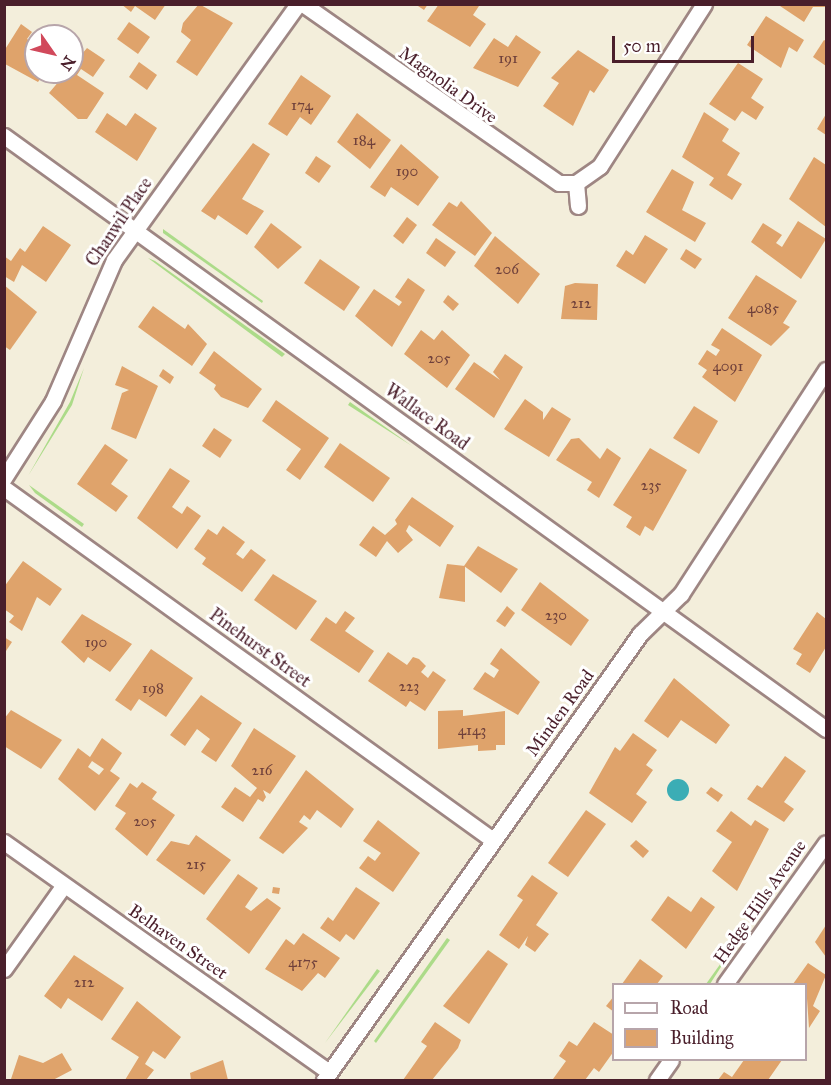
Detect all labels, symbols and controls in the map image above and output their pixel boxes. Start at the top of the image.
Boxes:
north arrow [24,24,84,84]
scale bar [615,24,758,62]
text: 50 m [623,35,661,57]
street label: Magnolia Drive [395,42,501,128]
house number: 191 [498,50,518,68]
text: N [56,52,79,74]
house number: 174 [291,97,313,115]
house number: 184 [353,132,375,150]
house number: 190 [396,163,418,181]
street label: Chanwil Place [81,173,157,271]
house number: 206 [495,261,519,279]
house number: 212 [571,295,591,313]
house number: 4085 [747,300,779,318]
house number: 205 [427,350,451,368]
house number: 4091 [713,358,743,376]
street label: Wallace Road [381,379,473,455]
house number: 235 [641,477,661,495]
street label: Pinehurst Street [205,604,315,692]
house number: 230 [545,607,567,625]
house number: 190 [85,634,107,652]
street label: Minden Road [521,665,599,761]
house number: 223 [399,678,419,696]
house number: 198 [142,680,164,698]
house number: 4143 [458,722,486,740]
house number: 216 [252,762,272,780]
house number: 205 [133,813,157,831]
street label: Hedge Hills Avenue [709,836,811,968]
house number: 215 [186,856,206,874]
street label: Belhaven Street [124,900,232,984]
house number: 4175 [288,954,318,972]
house number: 212 [74,974,94,992]
legend [612,983,807,1061]
text: Road [670,997,708,1019]
text: Building [670,1027,733,1049]

